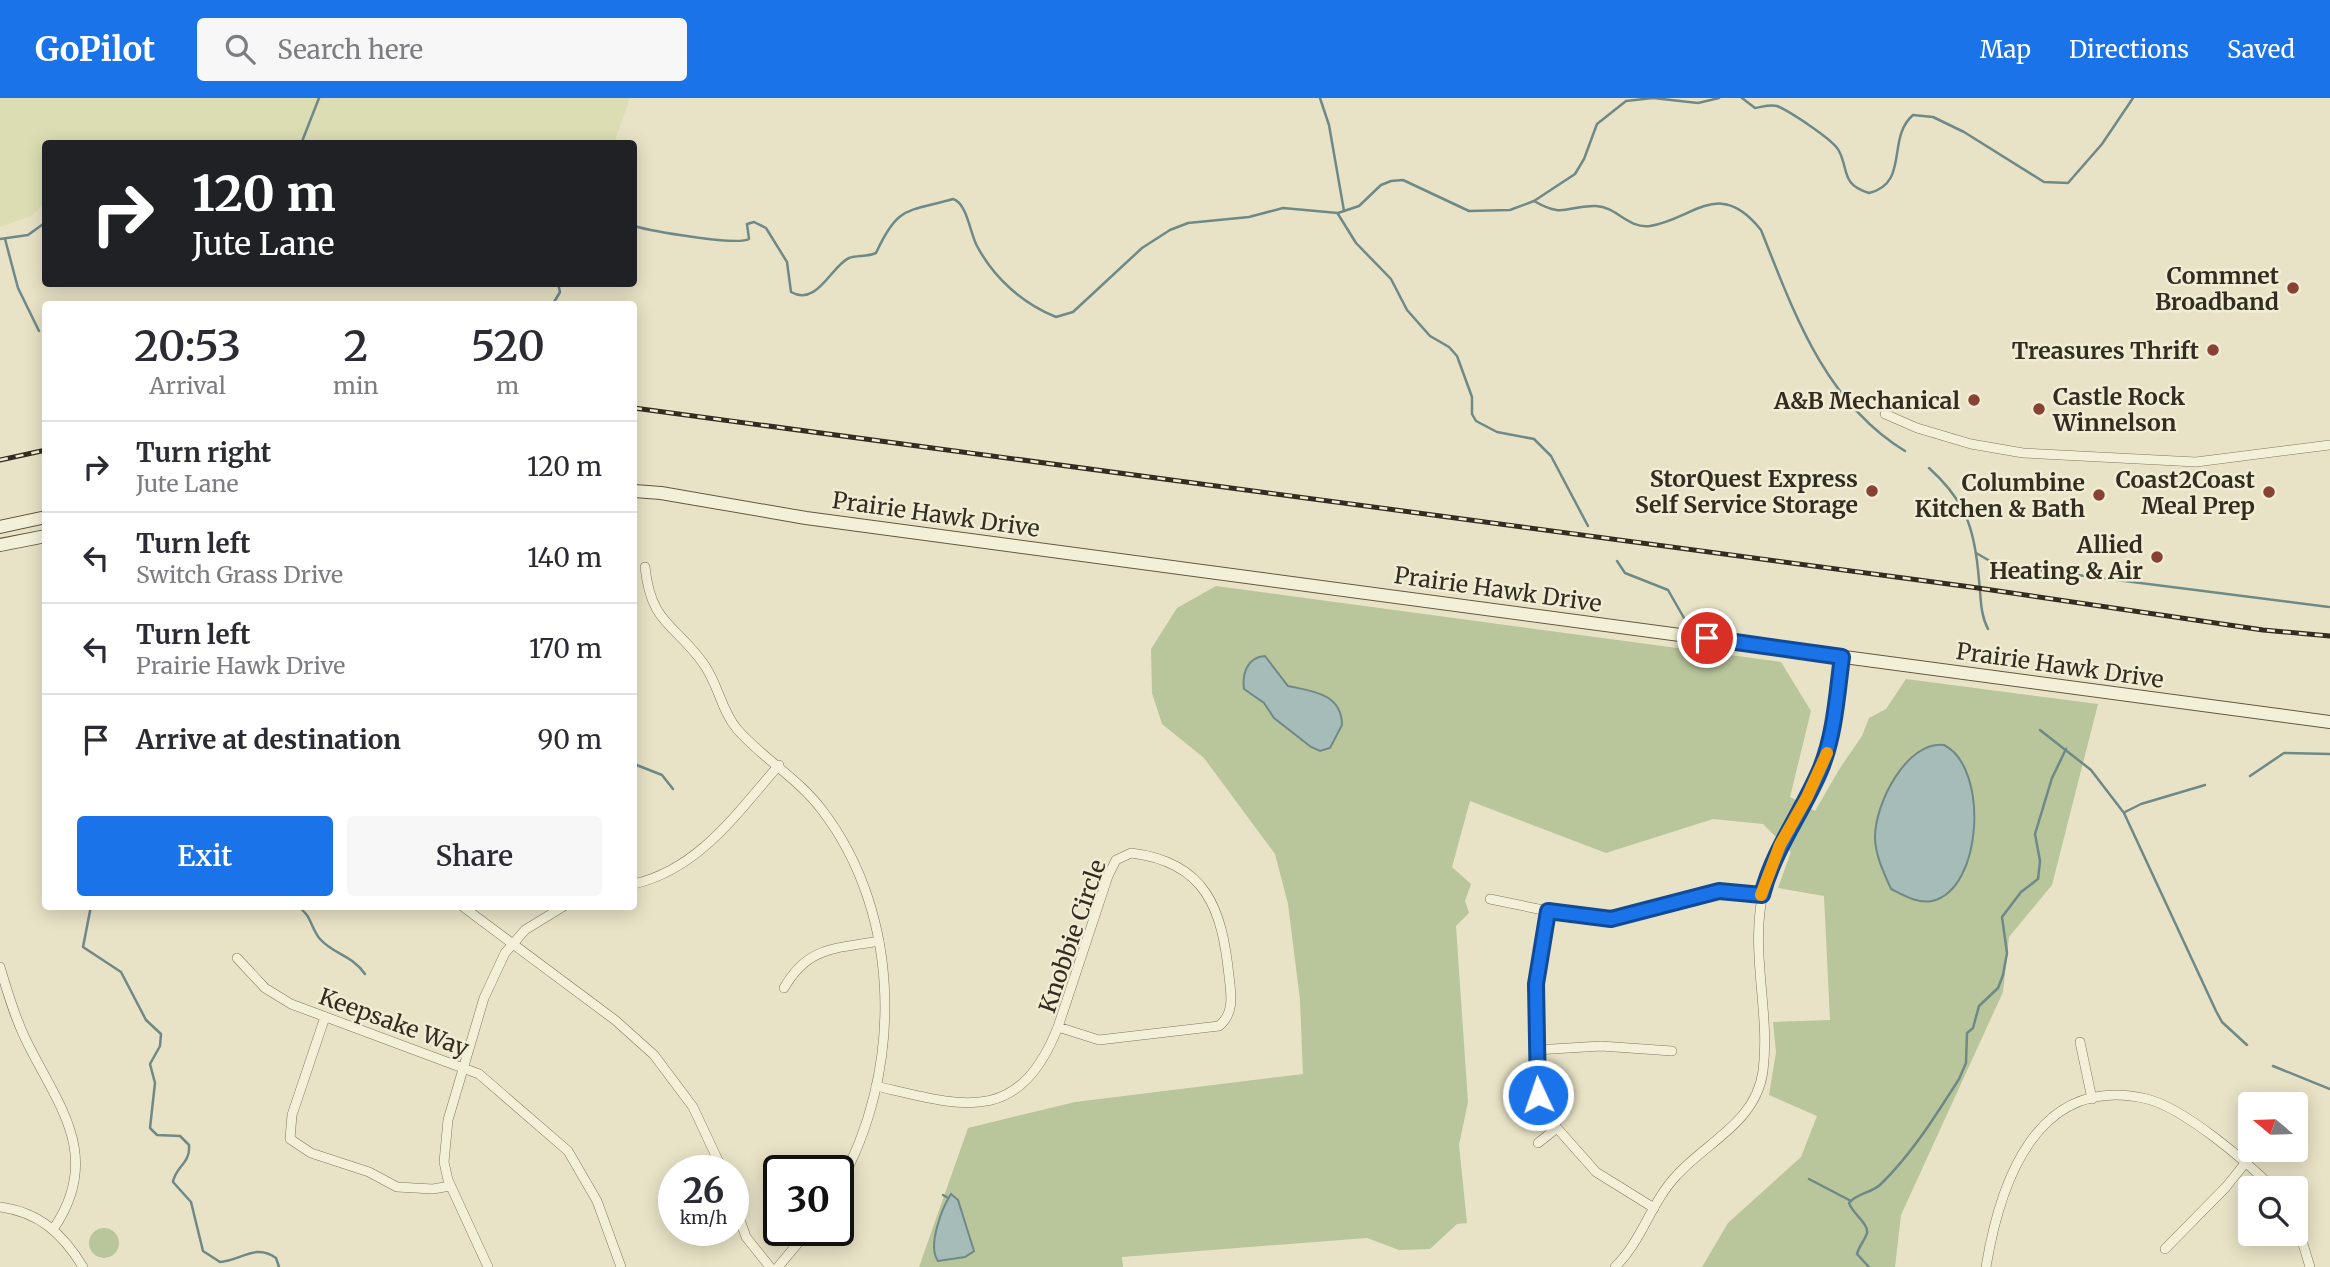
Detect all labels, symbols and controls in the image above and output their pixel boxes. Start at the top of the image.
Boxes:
search box [197,18,687,81]
text: GoPilot [35,29,155,70]
icon: search [221,30,259,68]
text: Search here [277,33,423,66]
text: Map [1980,34,2031,65]
text: Directions [2069,34,2189,65]
text: Saved [2227,34,2295,65]
text: 120 m [192,163,336,224]
icon: right [77,168,168,259]
text: Jute Lane [192,224,335,264]
place label: Commnet Broadband [2155,261,2279,316]
marker: Commnet Broadband [2285,280,2301,296]
text: 20:53 [134,320,241,372]
text: 2 [343,320,368,372]
text: 520 [471,320,545,372]
place label: Treasures Thrift [2012,336,2199,365]
marker: Treasures Thrift [2205,342,2221,358]
text: Arrival [149,371,226,400]
text: min [333,371,379,400]
text: m [496,371,519,400]
place label: Castle Rock Winnelson [2052,382,2185,437]
place label: A&B Mechanical [1773,386,1961,415]
marker: A&B Mechanical [1966,392,1982,408]
marker: Castle Rock Winnelson [2031,401,2047,417]
text: Turn right [136,436,271,469]
icon: right [77,448,115,486]
text: 120 m [527,450,602,483]
place label: StorQuest Express Self Service Storage [1635,464,1858,519]
place label: Coast2Coast Meal Prep [2116,465,2255,520]
place label: Columbine Kitchen & Bath [1915,468,2085,523]
text: Jute Lane [136,469,238,498]
marker: StorQuest Express Self Service Storage [1864,483,1880,499]
marker: Coast2Coast Meal Prep [2261,484,2277,500]
street label: Prairie Hawk Drive [830,485,1042,543]
marker: Columbine Kitchen & Bath [2091,487,2107,503]
text: Turn left [136,527,250,560]
place label: Allied Heating & Air [1989,530,2143,585]
icon: left [77,539,115,577]
text: 140 m [527,541,602,574]
marker: Allied Heating & Air [2149,549,2165,565]
text: Switch Grass Drive [136,560,343,589]
street label: Prairie Hawk Drive [1392,560,1604,618]
pin [1677,608,1737,668]
text: Turn left [136,618,250,651]
icon: arrive [1688,619,1726,657]
icon: left [77,630,115,668]
text: 170 m [529,632,602,665]
street label: Prairie Hawk Drive [1954,636,2166,694]
text: Prairie Hawk Drive [136,651,345,680]
icon: arrive [77,721,115,759]
text: Arrive at destination [136,723,401,756]
text: 90 m [538,723,602,756]
button: Exit [77,816,333,896]
button: Share [347,816,602,896]
street label: Knobbie Circle [1032,856,1112,1016]
street label: Keepsake Way [315,981,473,1063]
position arrow [1501,1058,1575,1132]
north arrow [2238,1092,2308,1162]
map controls [2238,1092,2308,1246]
speed limit sign: 30 [763,1155,854,1246]
text: 26 [683,1169,724,1213]
button: search [2238,1176,2308,1246]
text: km/h [680,1206,727,1229]

